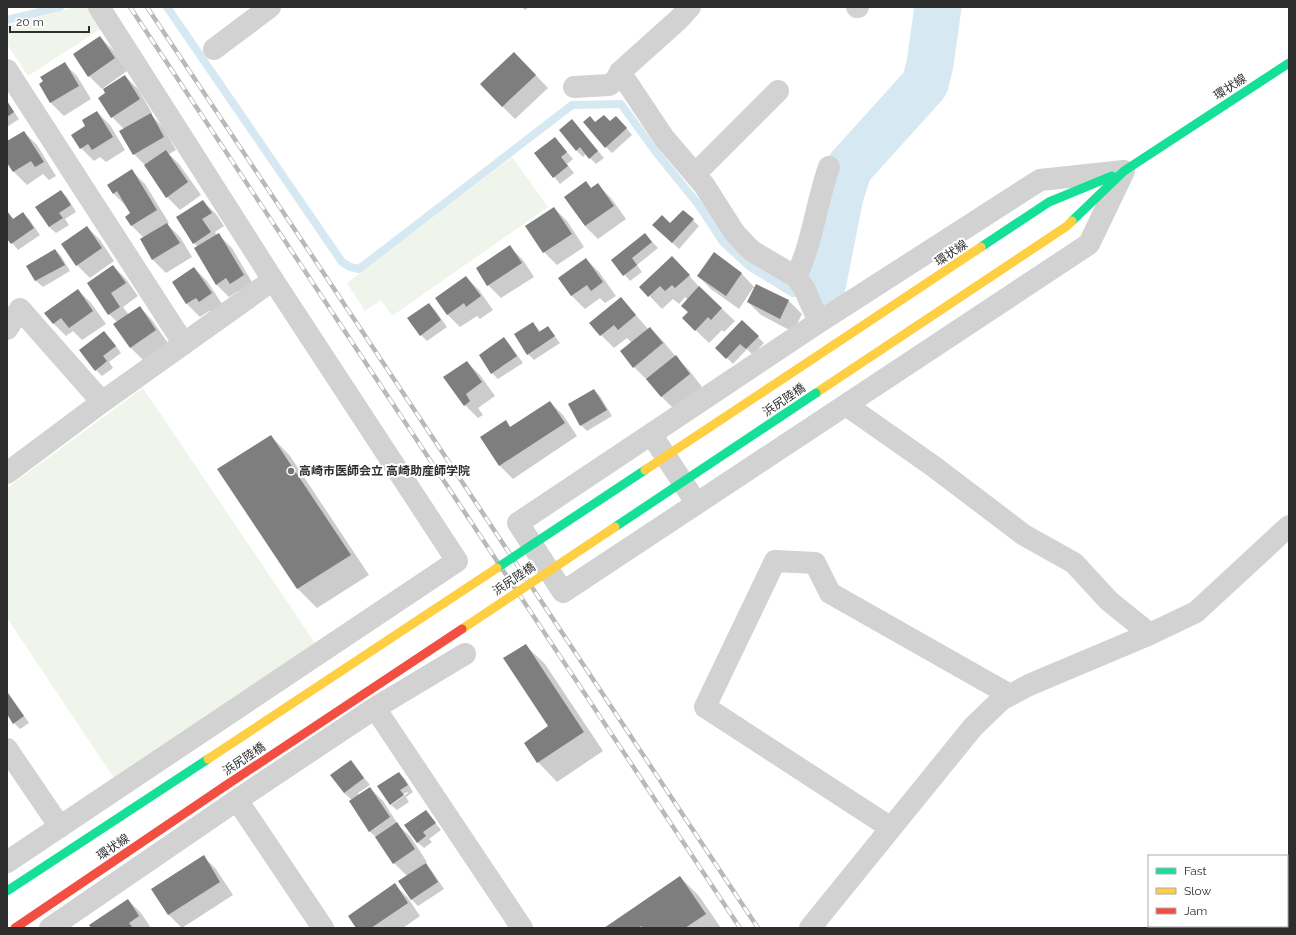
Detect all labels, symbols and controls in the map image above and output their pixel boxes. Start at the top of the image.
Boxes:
scale bar [10,8,89,34]
text: 20 m [16,15,44,29]
street label: 環状線 [1211,71,1249,103]
street label: 環状線 [932,237,970,269]
street label: 浜尻陸橋 [760,381,808,419]
place label: 高崎市医師会立 高崎助産師学院 [299,464,470,478]
marker: 高崎市医師会立 高崎助産師学院 [286,466,296,476]
street label: 浜尻陸橋 [490,560,538,598]
street label: 浜尻陸橋 [220,740,268,778]
street label: 環状線 [94,831,132,863]
legend [1148,855,1288,927]
text: Fast [1184,864,1207,878]
text: Slow [1184,884,1211,898]
text: Jam [1184,904,1207,918]

